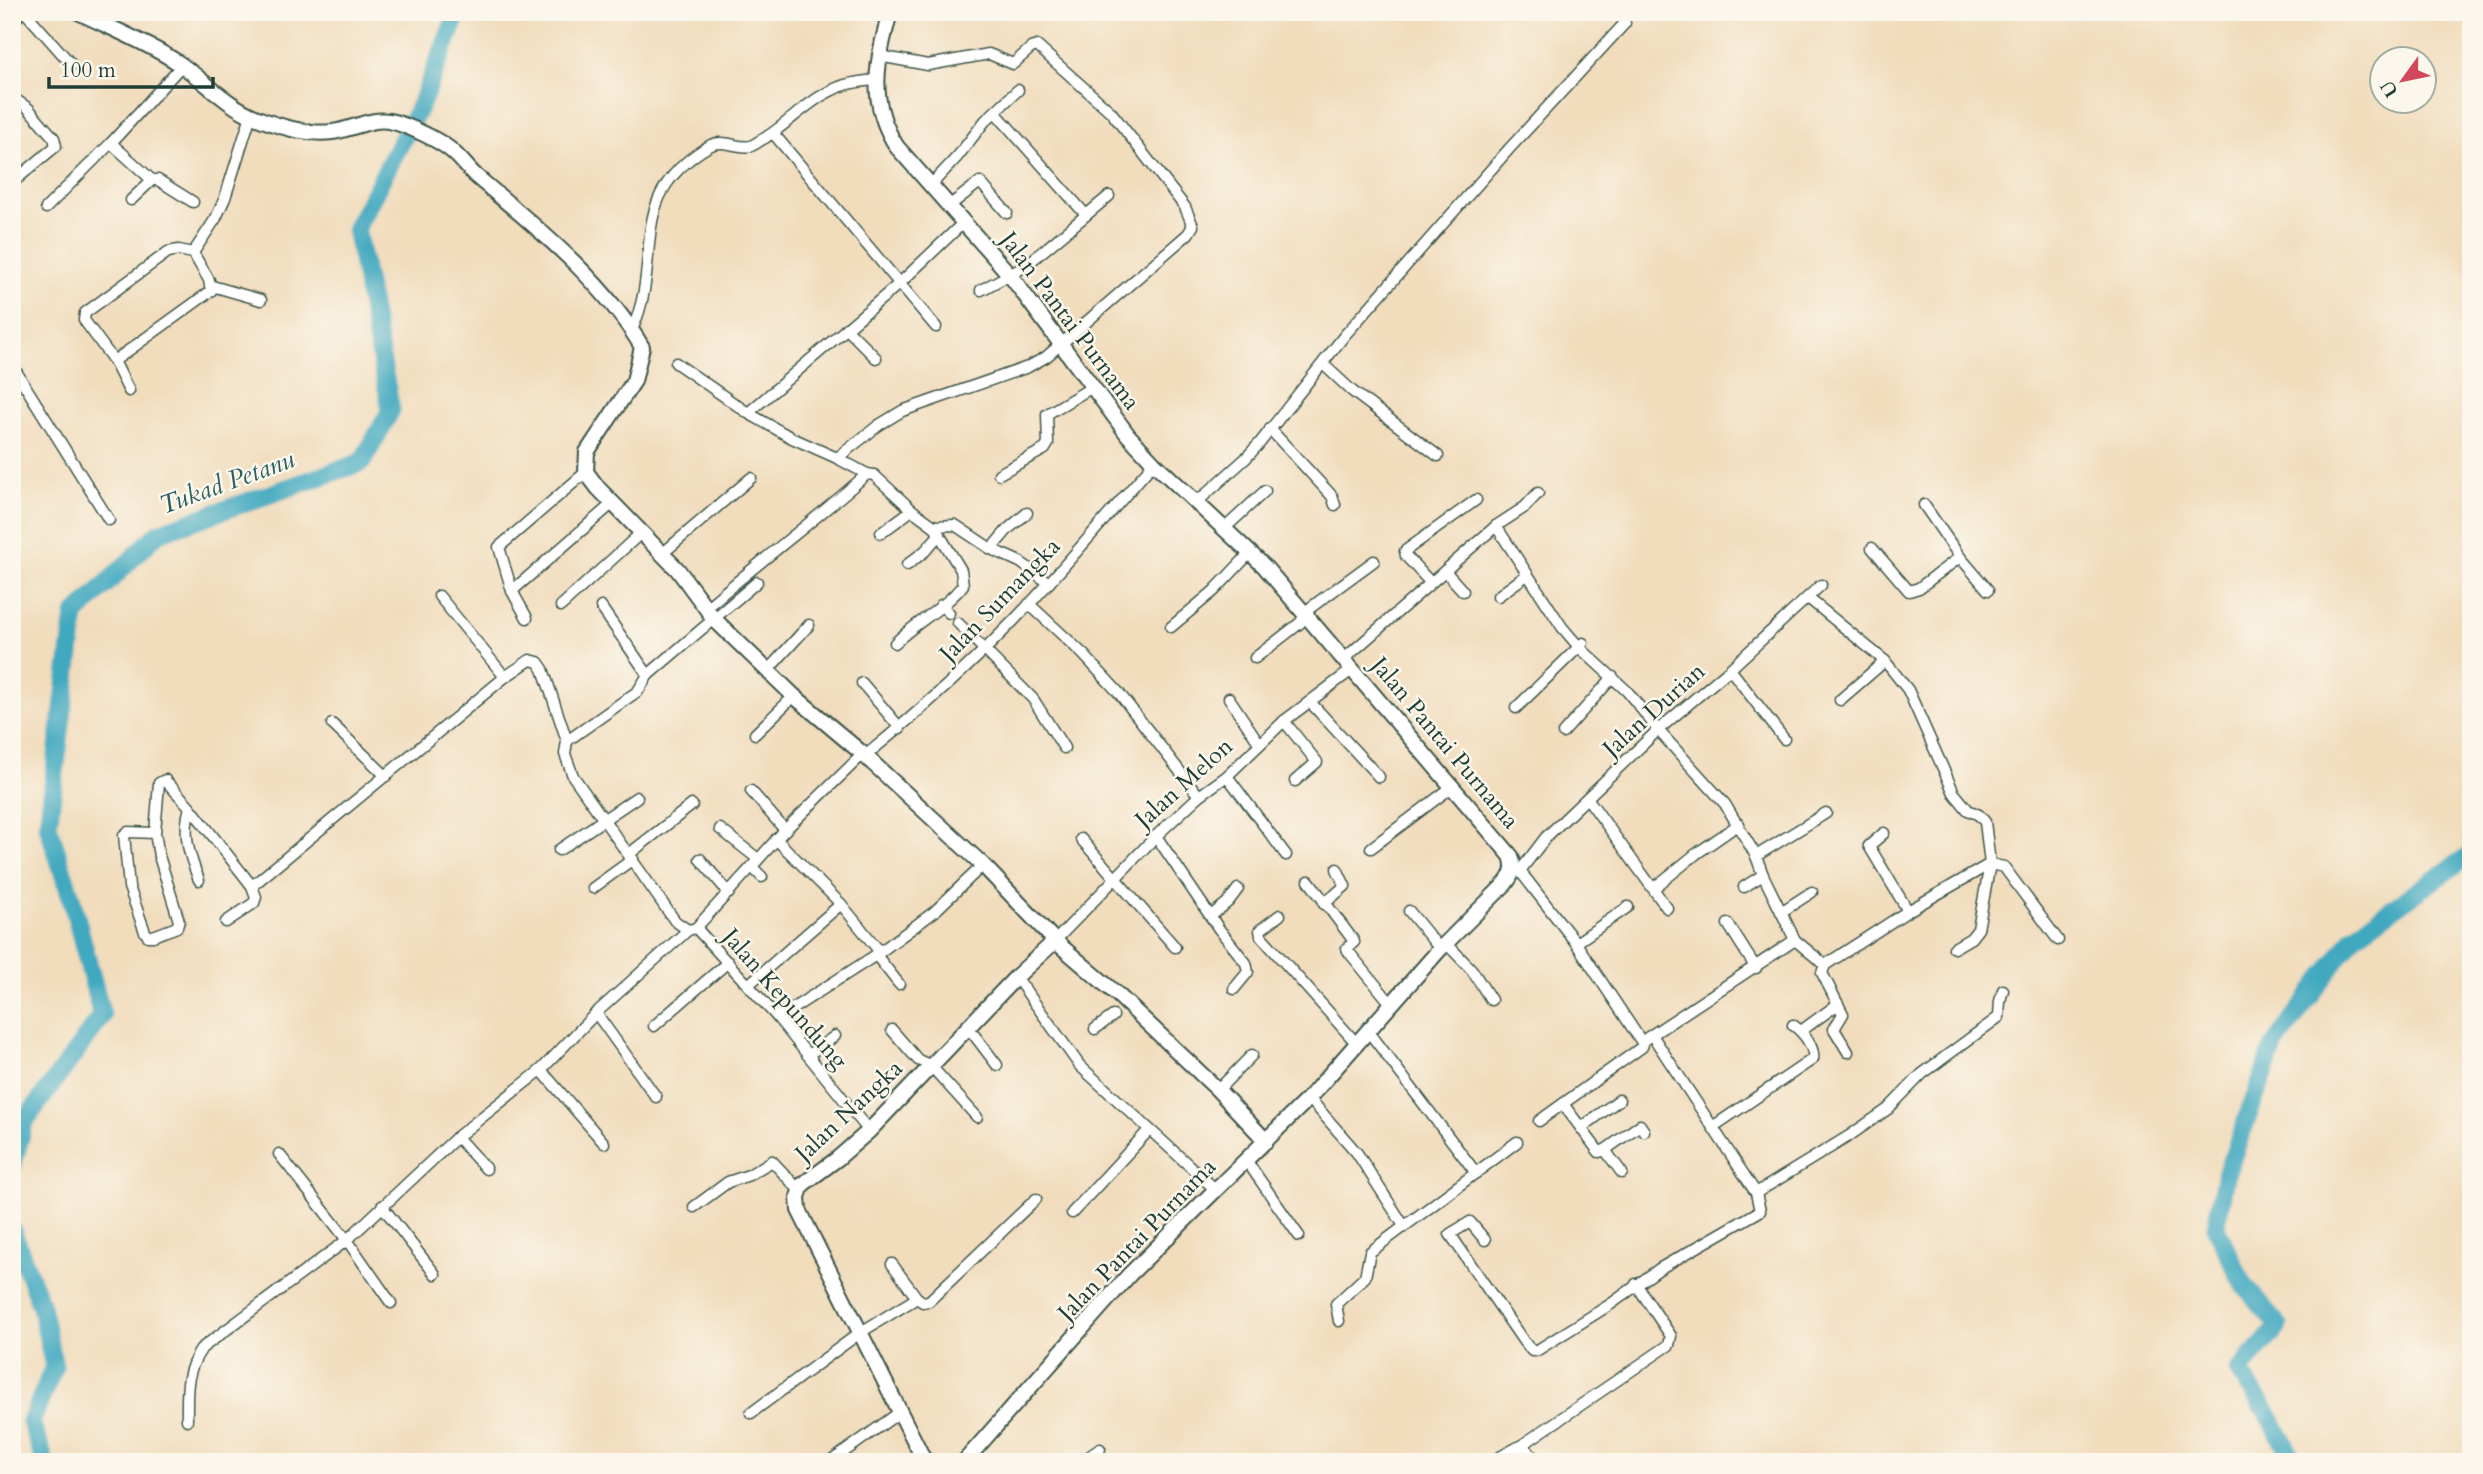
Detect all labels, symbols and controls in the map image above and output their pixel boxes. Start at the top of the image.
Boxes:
scale bar [49,46,214,90]
north arrow [2368,46,2438,116]
text: 100 m [60,56,116,85]
text: U [2374,75,2405,102]
street label: Jalan Pantai Purnama [990,223,1148,417]
water label: Tukad Petanu [155,441,299,523]
street label: Jalan Sumangka [930,530,1068,672]
street label: Jalan Pantai Purnama [1361,648,1527,837]
street label: Jalan Durian [1593,655,1713,767]
street label: Jalan Melon [1126,730,1240,838]
street label: Jalan Kepundung [713,919,856,1077]
street label: Jalan Nangka [786,1052,911,1172]
street label: Jalan Pantai Purnama [1048,1151,1224,1331]

